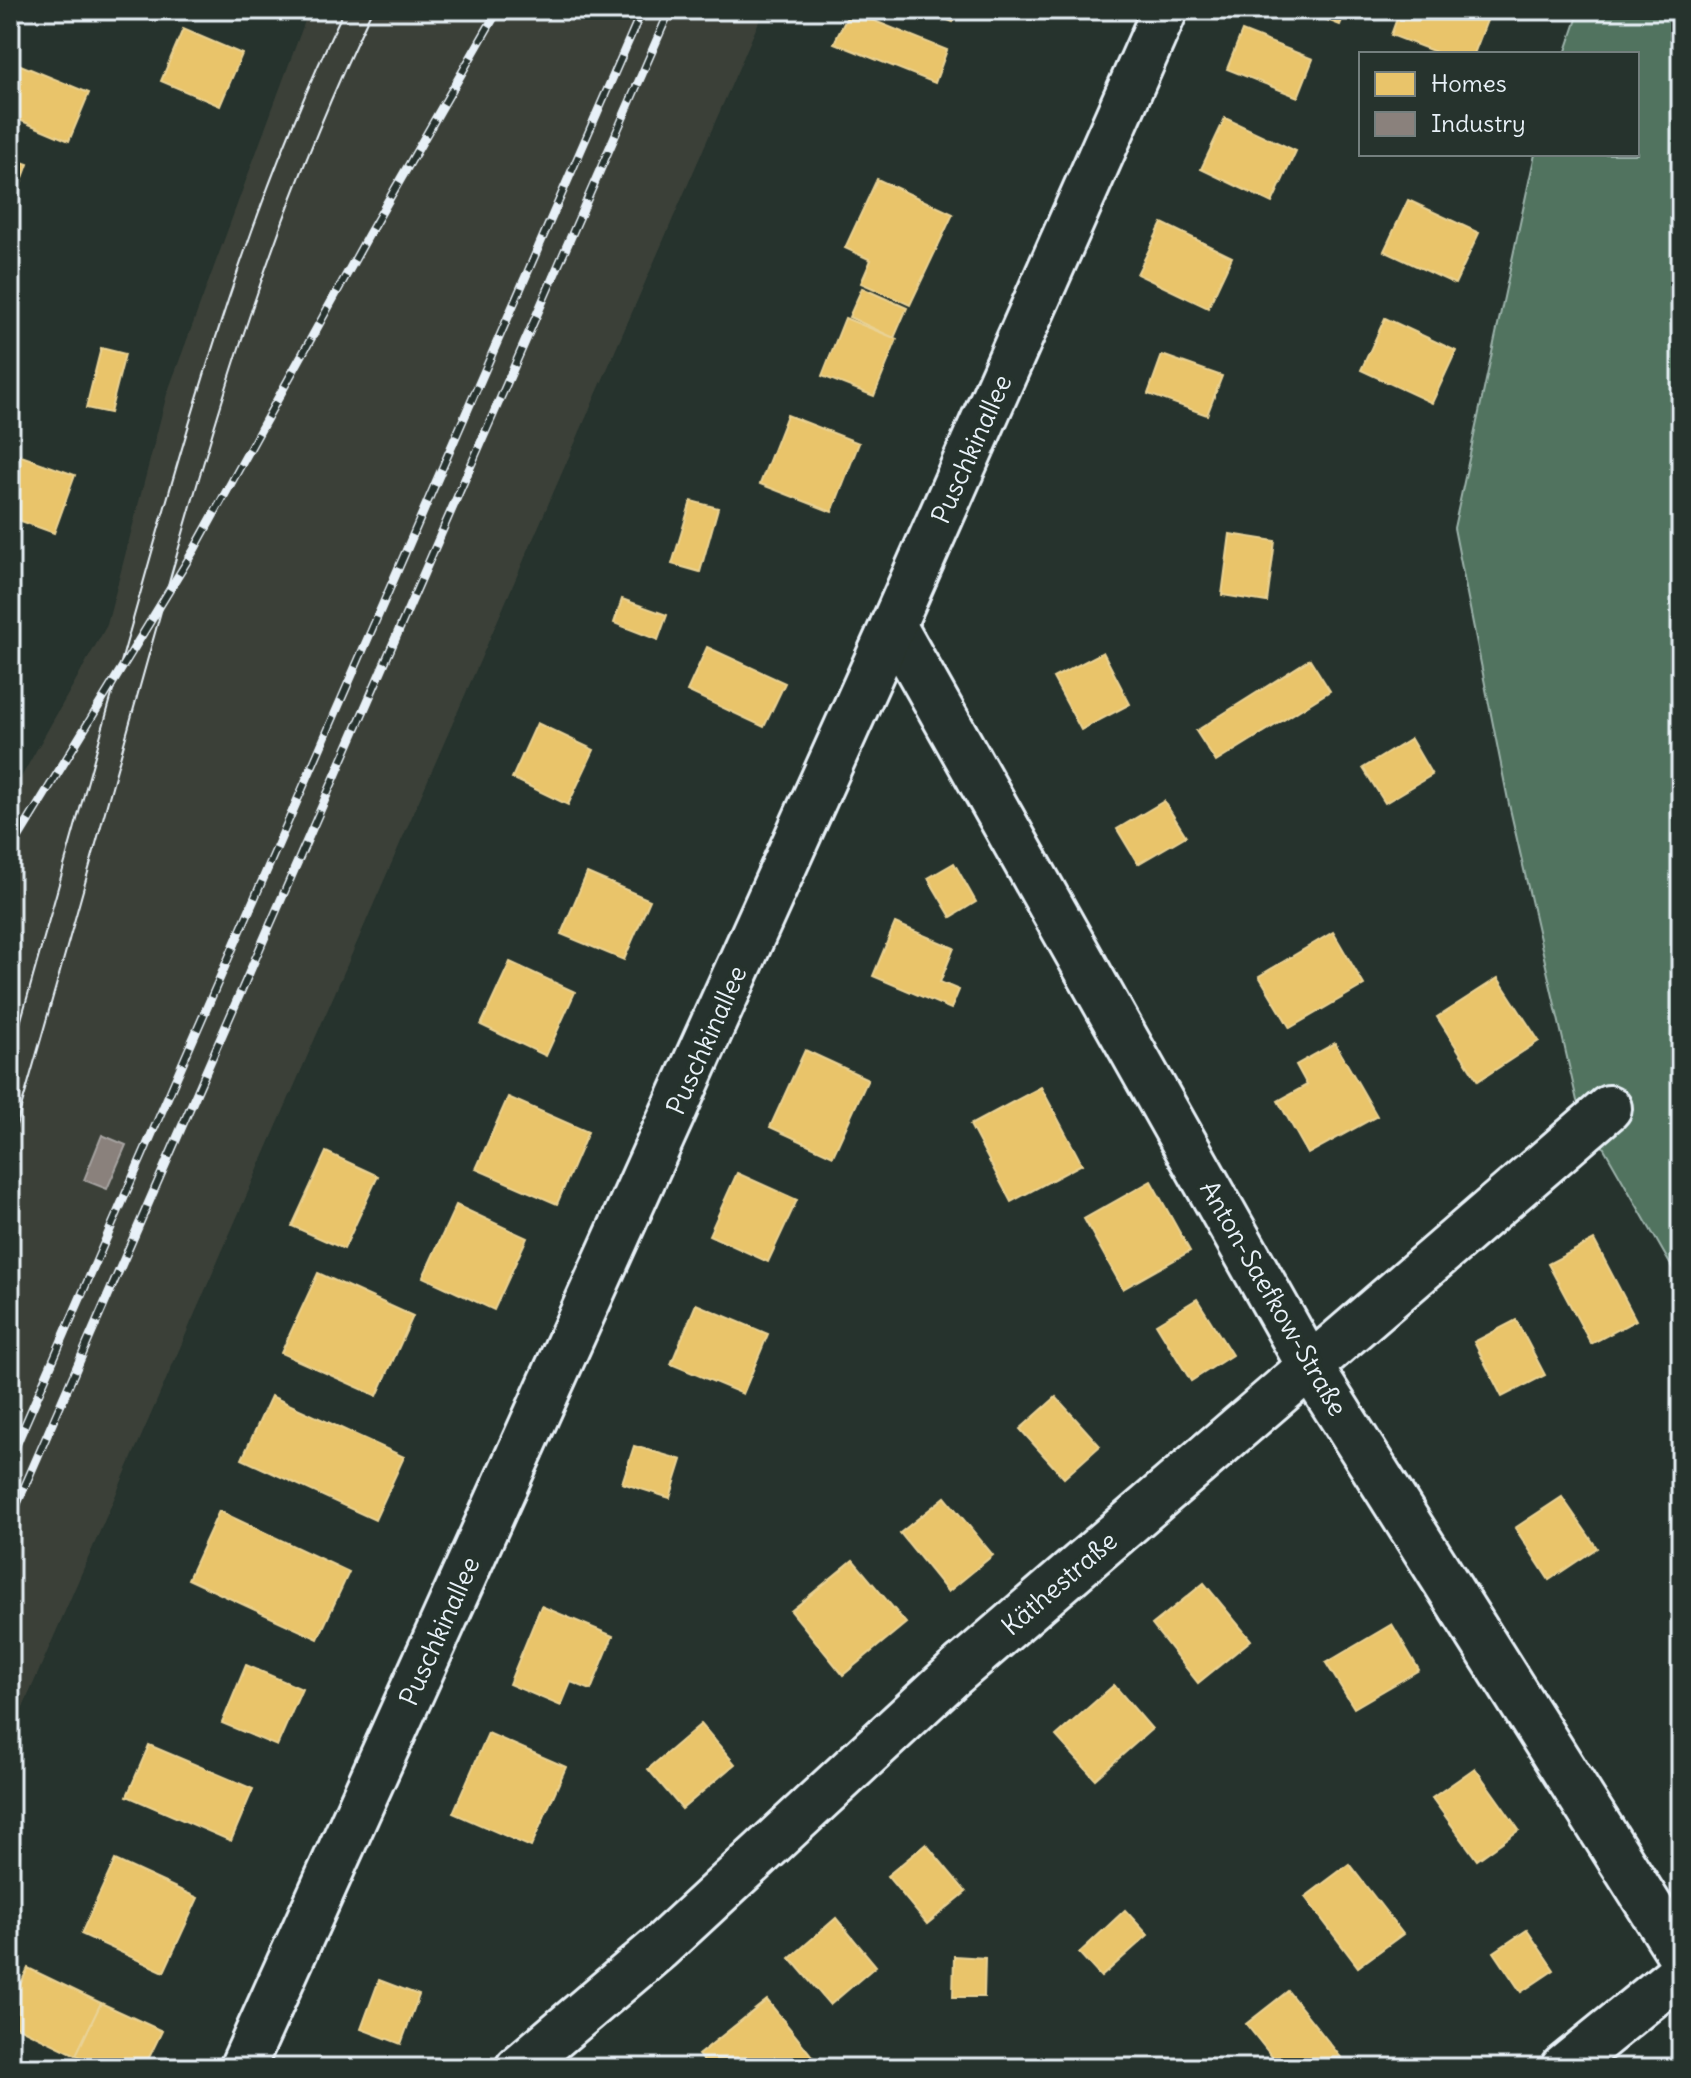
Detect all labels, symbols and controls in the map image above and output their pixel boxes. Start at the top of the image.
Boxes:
legend [1359,52,1639,156]
text: Homes [1431,68,1507,98]
text: Industry [1431,108,1526,138]
street label: Puschkinallee [923,369,1019,529]
street label: Puschkinallee [658,960,754,1120]
street label: Anton-Saefkow-Straße [1193,1174,1355,1422]
street label: Käthestraße [994,1524,1124,1642]
street label: Puschkinallee [391,1551,487,1711]

